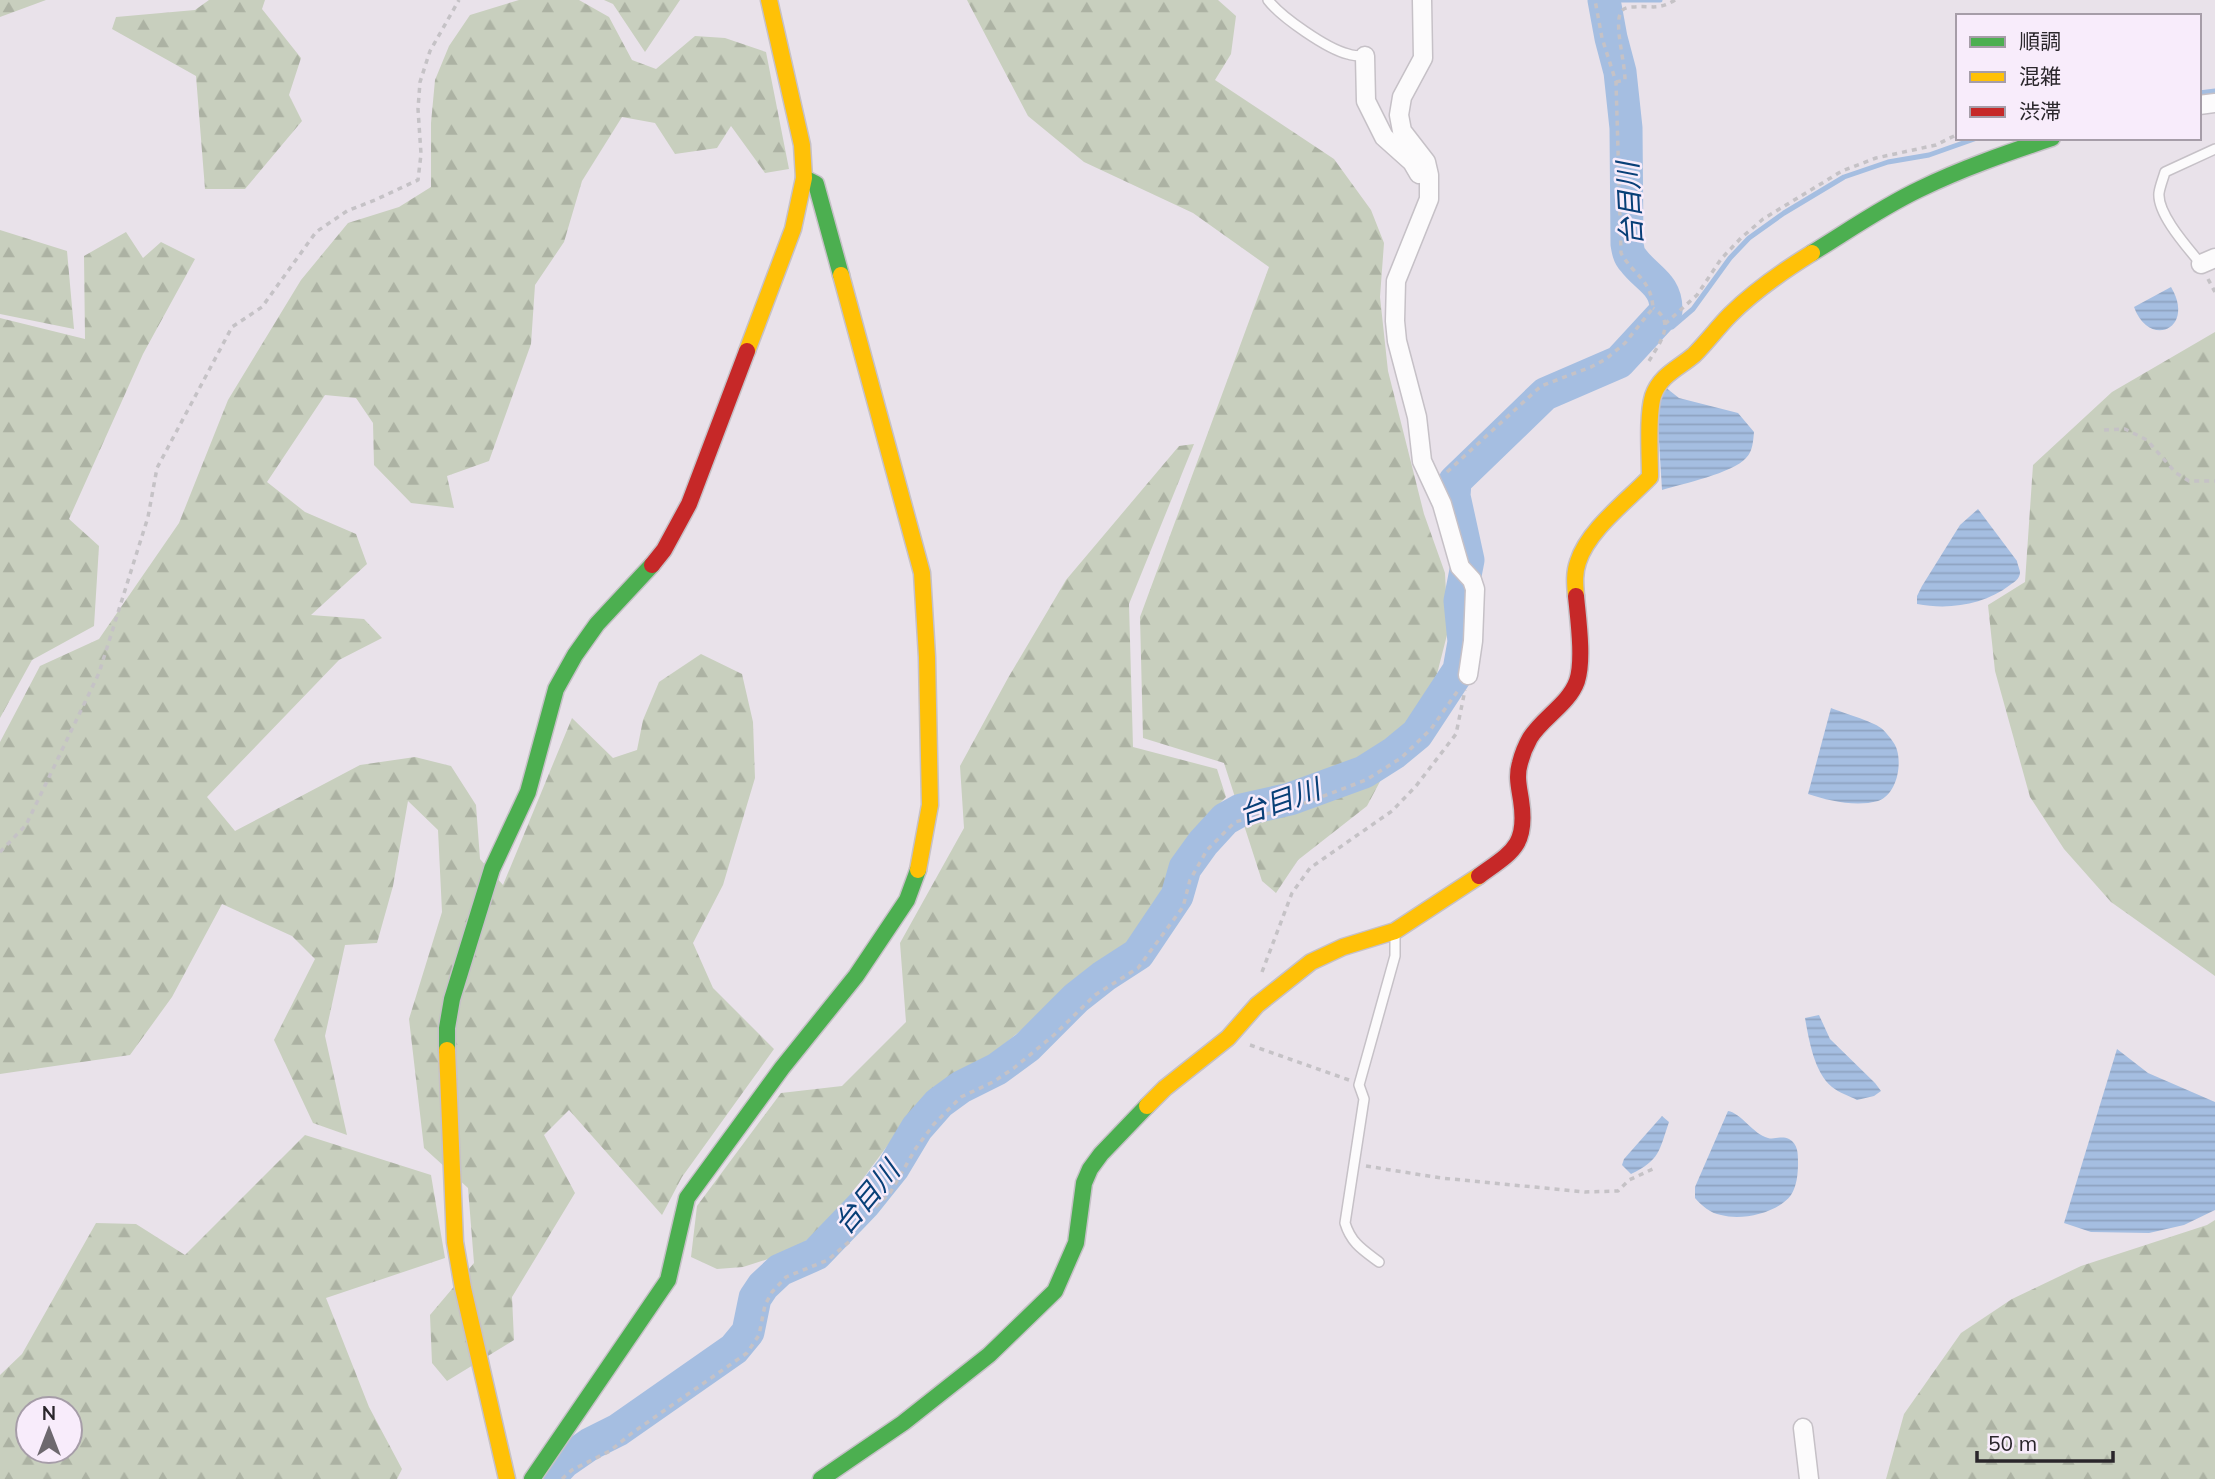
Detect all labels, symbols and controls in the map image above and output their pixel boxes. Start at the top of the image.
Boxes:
legend [1956,14,2201,140]
text: 順調 [2019,28,2061,54]
text: 混雑 [2019,63,2061,89]
text: 渋滞 [2019,98,2061,124]
water label: 台目川 [1609,158,1649,247]
water label: 台目川 [1234,770,1327,831]
water label: 台目川 [826,1151,908,1240]
north arrow [14,1395,84,1465]
text: N [42,1401,56,1425]
scale bar [1977,1420,2114,1464]
text: 50 m [1988,1430,2037,1456]

